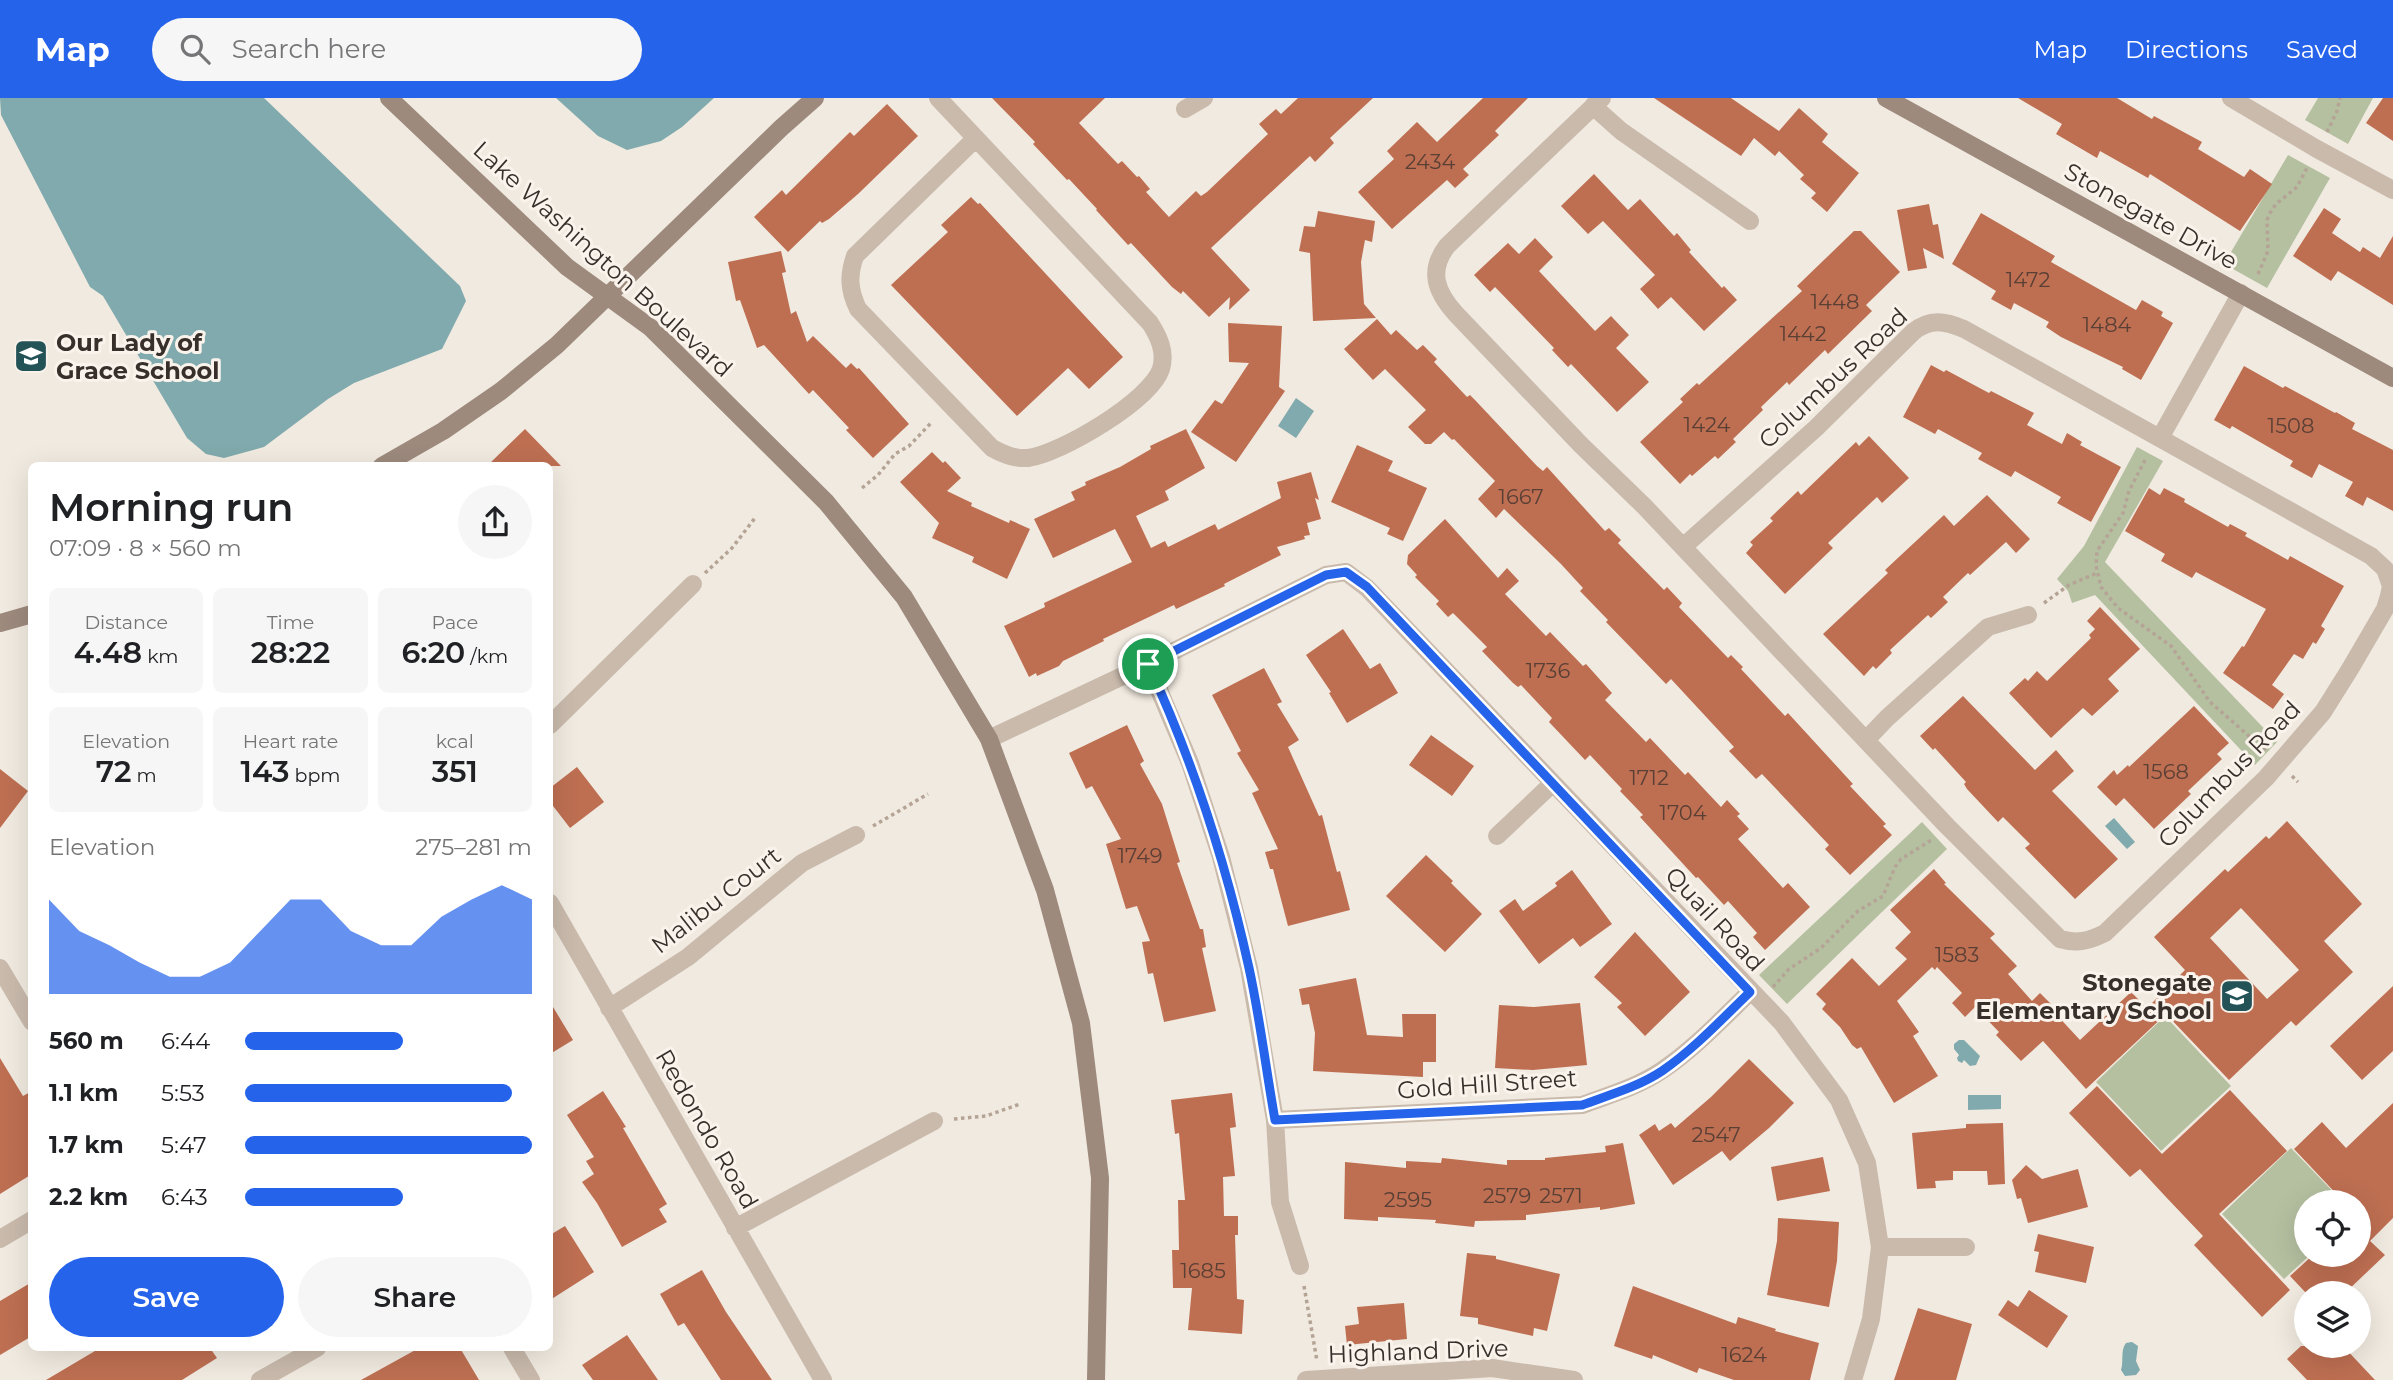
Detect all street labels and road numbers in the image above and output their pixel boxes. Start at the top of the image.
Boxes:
street label: Lake Washington Boulevard [467,135,739,383]
street label: Stonegate Drive [2059,156,2243,276]
street label: Columbus Road [1753,302,1913,454]
street label: Columbus Road [2152,695,2306,853]
street label: Malibu Court [646,840,787,959]
street label: Quail Road [1659,861,1771,977]
street label: Redondo Road [650,1044,764,1214]
street label: Gold Hill Street [1396,1063,1578,1105]
street label: Highland Drive [1327,1333,1509,1369]

